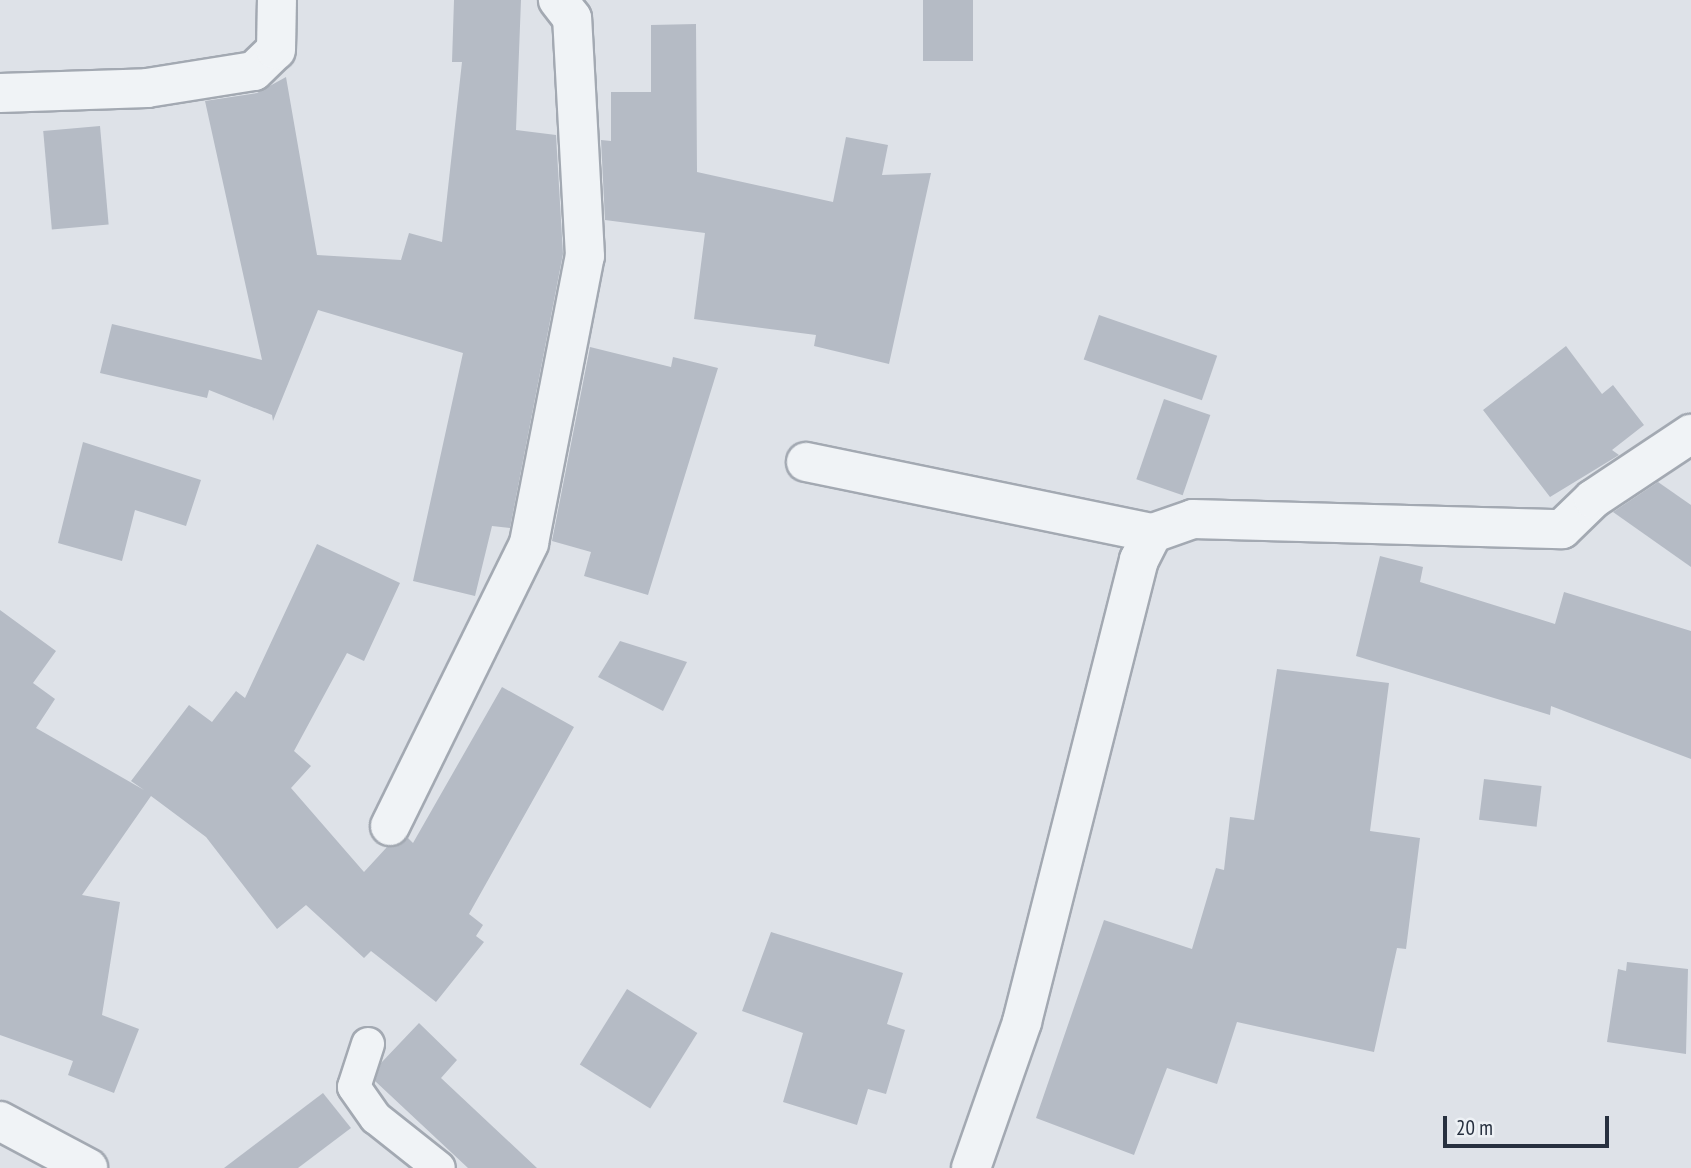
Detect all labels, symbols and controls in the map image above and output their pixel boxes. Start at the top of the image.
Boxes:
scale bar [1446,1102,1612,1146]
text: 20 m [1456,1114,1493,1141]

